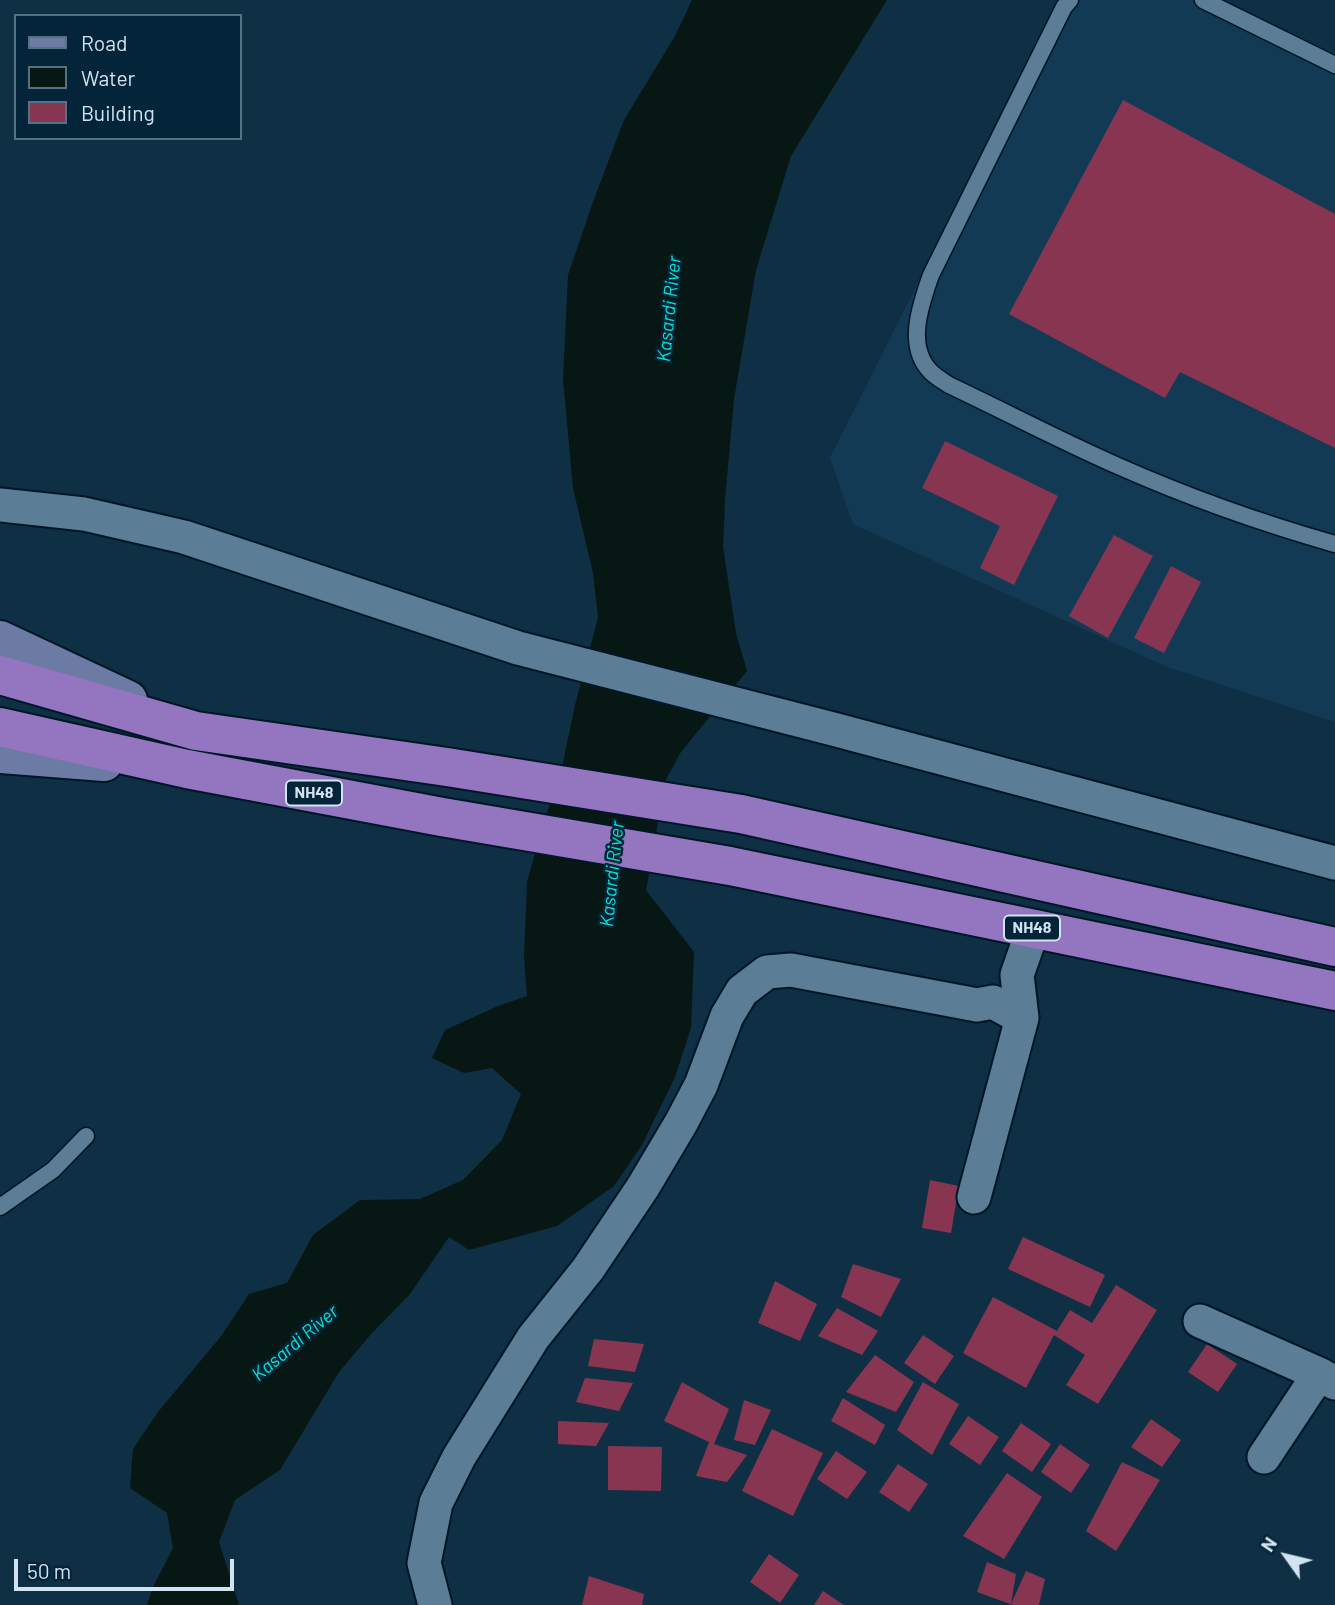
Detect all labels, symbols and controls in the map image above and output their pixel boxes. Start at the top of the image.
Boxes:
legend [14,14,242,140]
text: Road [81,30,127,55]
text: Water [81,65,135,90]
text: Building [81,100,155,125]
water label: Kasardi River [652,255,686,363]
road number: NH48 [286,780,342,806]
water label: Kasardi River [595,820,629,928]
road number: NH48 [1004,916,1060,940]
water label: Kasardi River [247,1300,343,1386]
north arrow [1251,1521,1321,1591]
text: N [1255,1532,1281,1556]
scale bar [18,1546,238,1590]
text: 50 m [27,1558,71,1583]

